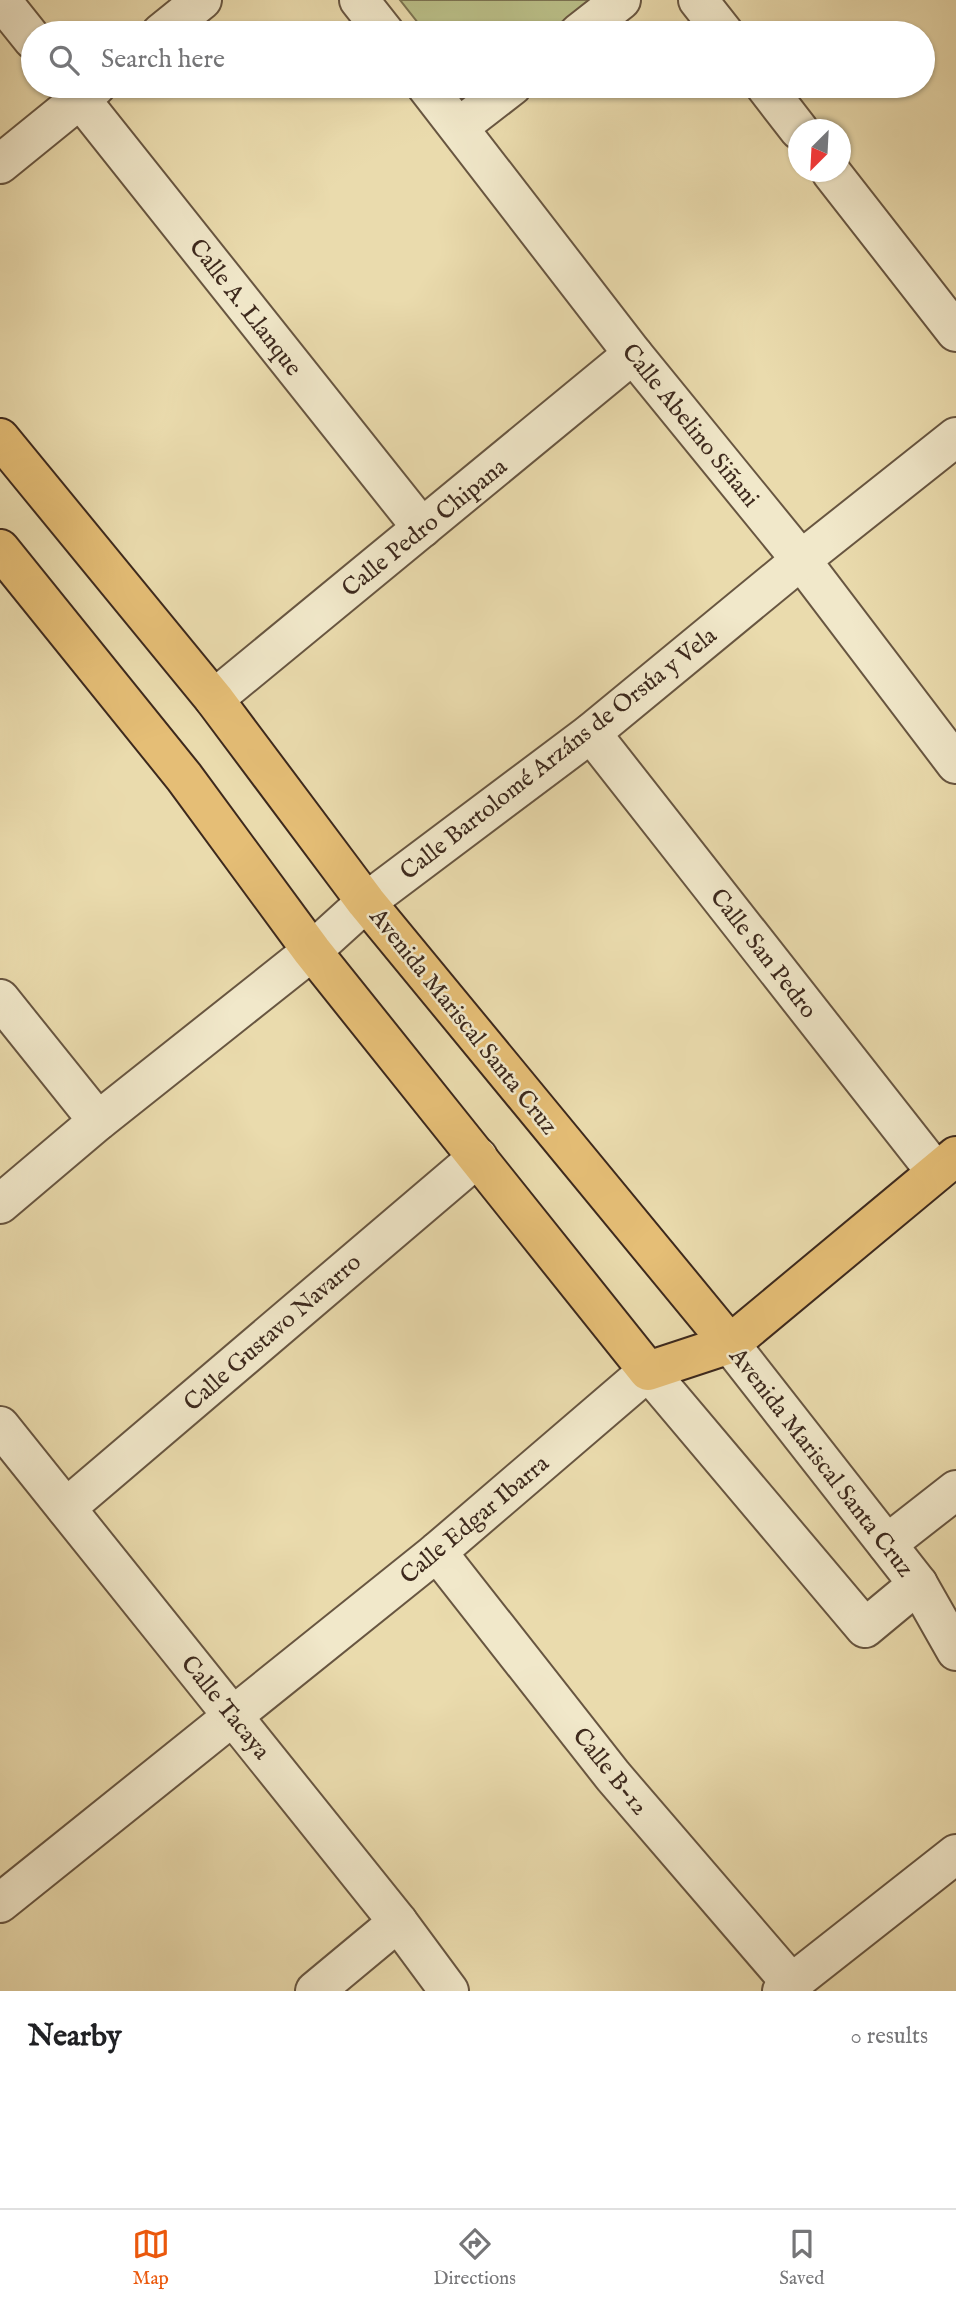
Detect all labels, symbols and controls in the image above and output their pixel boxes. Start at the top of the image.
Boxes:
search box [21,21,935,98]
icon: search [45,41,83,79]
text: Search here [101,43,225,76]
north arrow [788,119,851,182]
street label: Calle A. Llanque [181,233,308,383]
street label: Calle Abelino Siñani [614,338,765,514]
street label: Calle Pedro Chipana [336,452,514,604]
street label: Calle Bartolomé Arzáns de Orsúa y Vela [394,620,724,888]
street label: Calle San Pedro [702,883,823,1025]
street label: Avenida Mariscal Santa Cruz [361,902,564,1141]
street label: Calle Gustavo Navarro [178,1247,368,1419]
street label: Avenida Mariscal Santa Cruz [721,1341,920,1584]
street label: Calle Edgar Ibarra [394,1448,556,1592]
street label: Calle Tacaya [173,1650,277,1767]
street label: Calle B-12 [565,1722,655,1822]
text: Nearby [28,2018,121,2056]
text: 0 results [850,2022,928,2051]
tab: Map [132,2225,170,2291]
tab: Directions [433,2225,516,2291]
tab: Saved [779,2225,824,2291]

